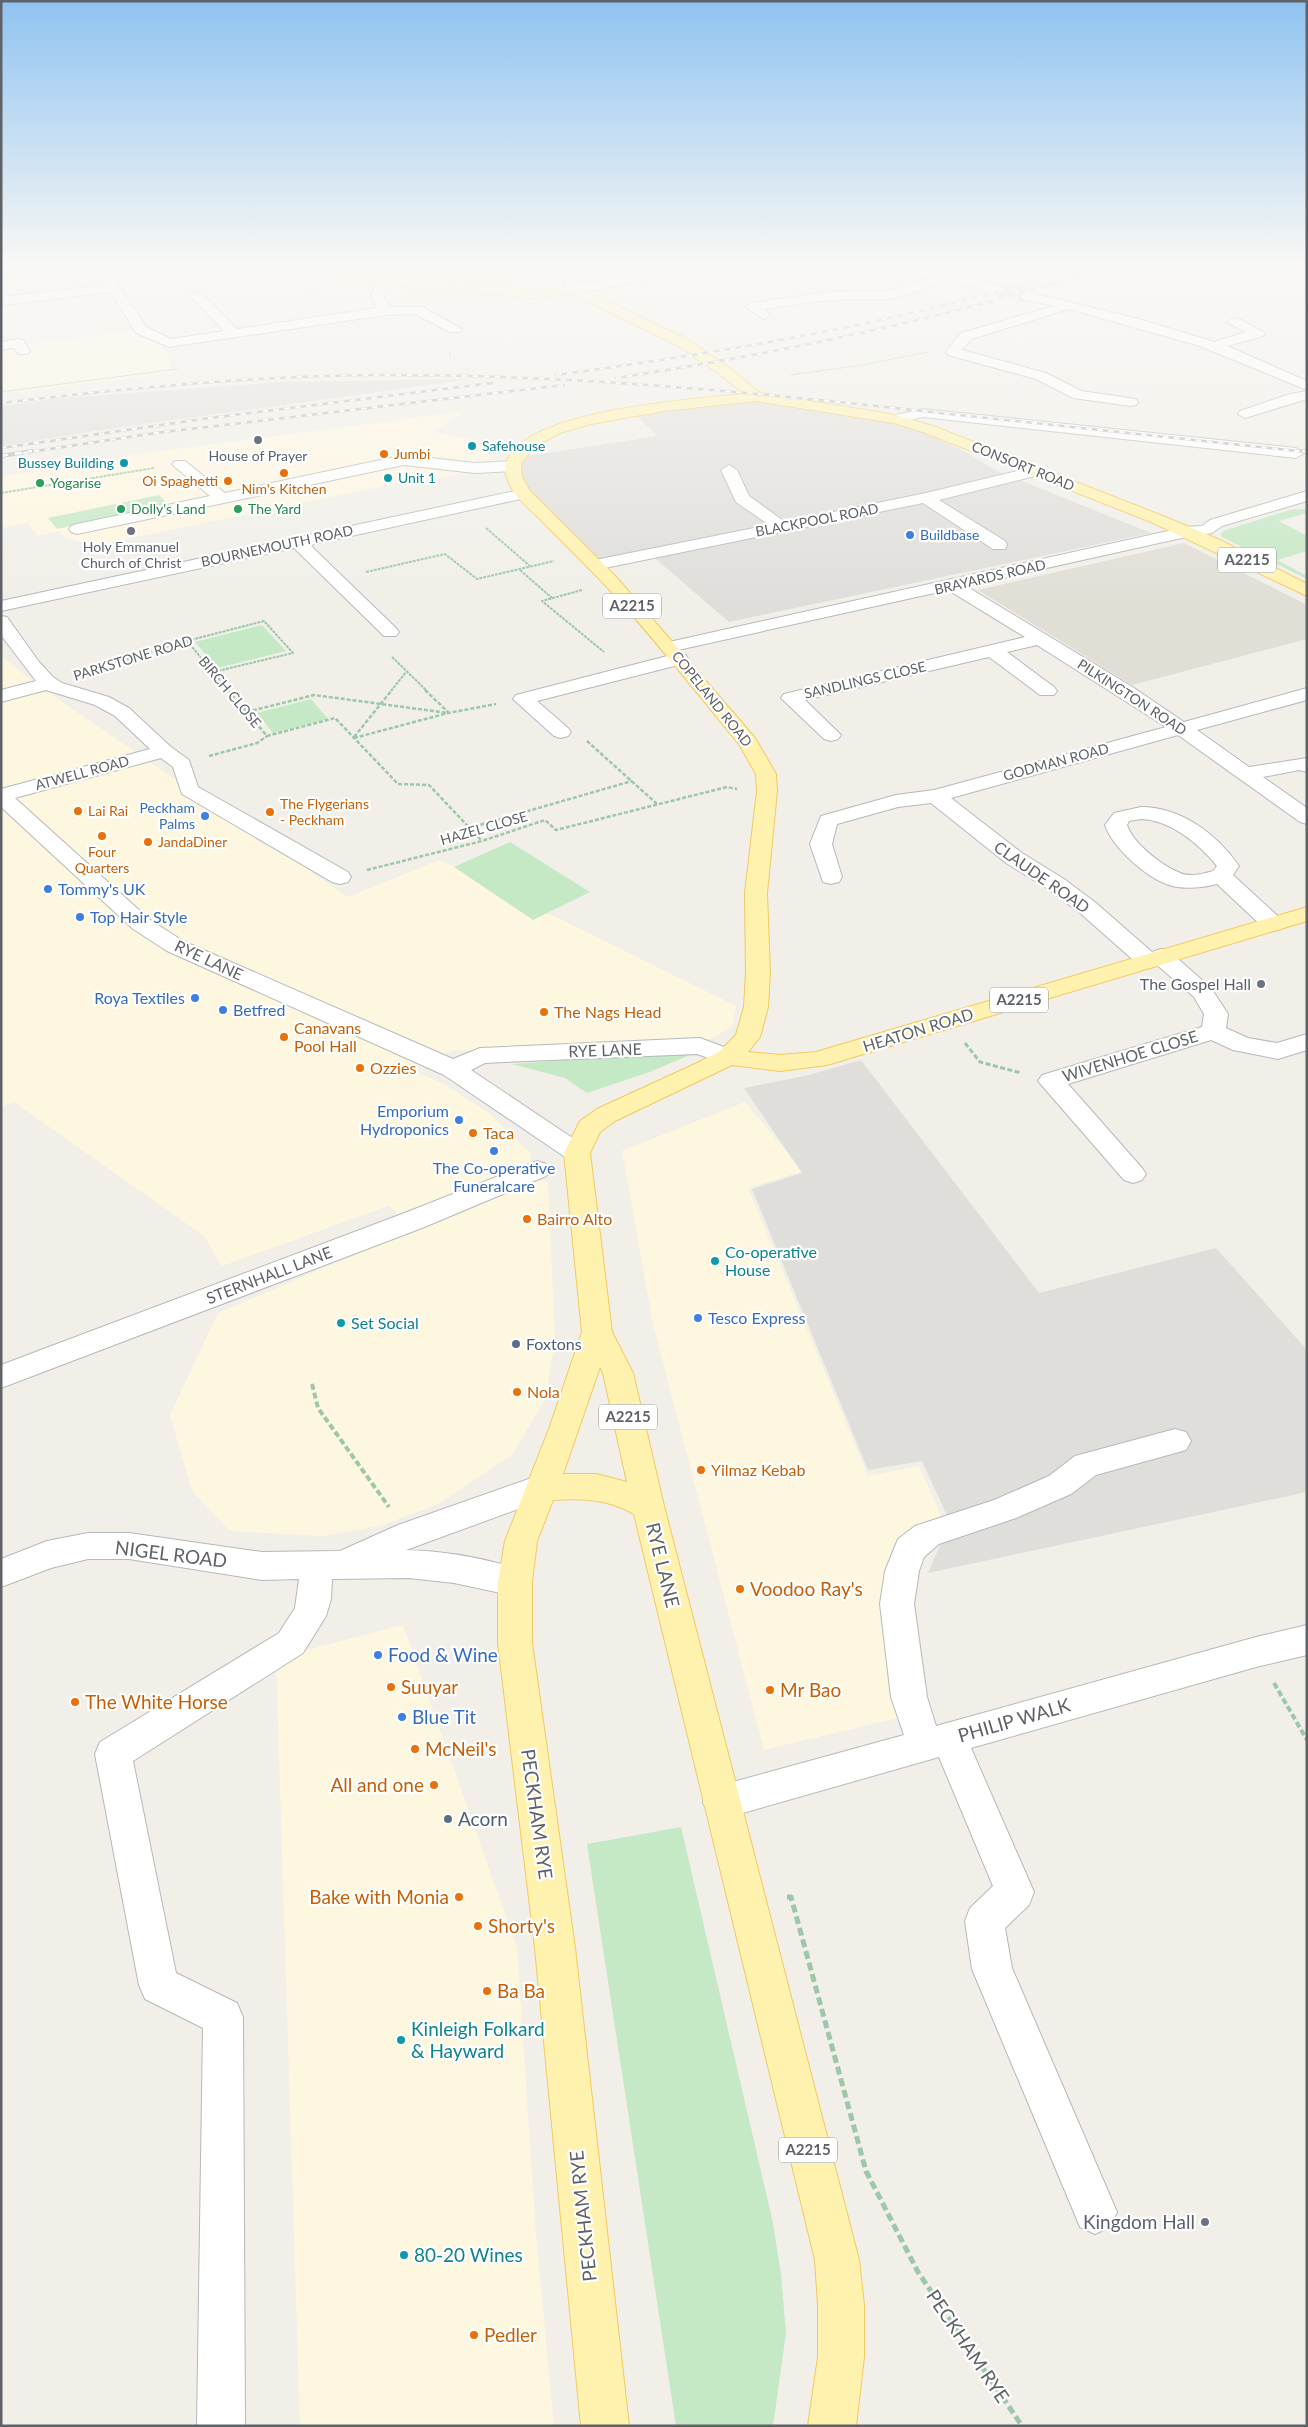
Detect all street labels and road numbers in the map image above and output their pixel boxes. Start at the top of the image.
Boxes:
street label: CONSORT ROAD [969,437,1077,494]
street label: BLACKPOOL ROAD [754,499,880,540]
street label: BOURNEMOUTH ROAD [199,521,354,570]
road number: A2215 [1218,548,1276,572]
street label: BRAYARDS ROAD [932,555,1047,598]
road number: A2215 [603,594,661,618]
street label: PARKSTONE ROAD [71,631,195,684]
street label: COPELAND ROAD [669,647,756,750]
street label: BIRCH CLOSE [196,652,265,731]
street label: PILKINGTON ROAD [1075,655,1190,738]
street label: SANDLINGS CLOSE [802,657,927,702]
street label: GODMAN ROAD [1001,739,1111,784]
street label: ATWELL ROAD [33,752,131,793]
street label: HAZEL CLOSE [438,807,529,848]
street label: CLAUDE ROAD [991,837,1094,917]
street label: RYE LANE [172,935,246,984]
road number: A2215 [990,988,1048,1012]
street label: HEATON ROAD [860,1004,975,1055]
street label: WIVENHOE CLOSE [1060,1026,1200,1085]
street label: RYE LANE [568,1039,642,1060]
street label: STERNHALL LANE [203,1242,334,1307]
road number: A2215 [599,1404,657,1430]
street label: RYE LANE [642,1520,685,1610]
street label: NIGEL ROAD [114,1535,228,1572]
street label: PHILIP WALK [955,1692,1073,1747]
street label: PECKHAM RYE [517,1747,558,1881]
road number: A2215 [779,2138,837,2162]
street label: PECKHAM RYE [564,2149,601,2283]
street label: PECKHAM RYE [922,2285,1015,2407]

